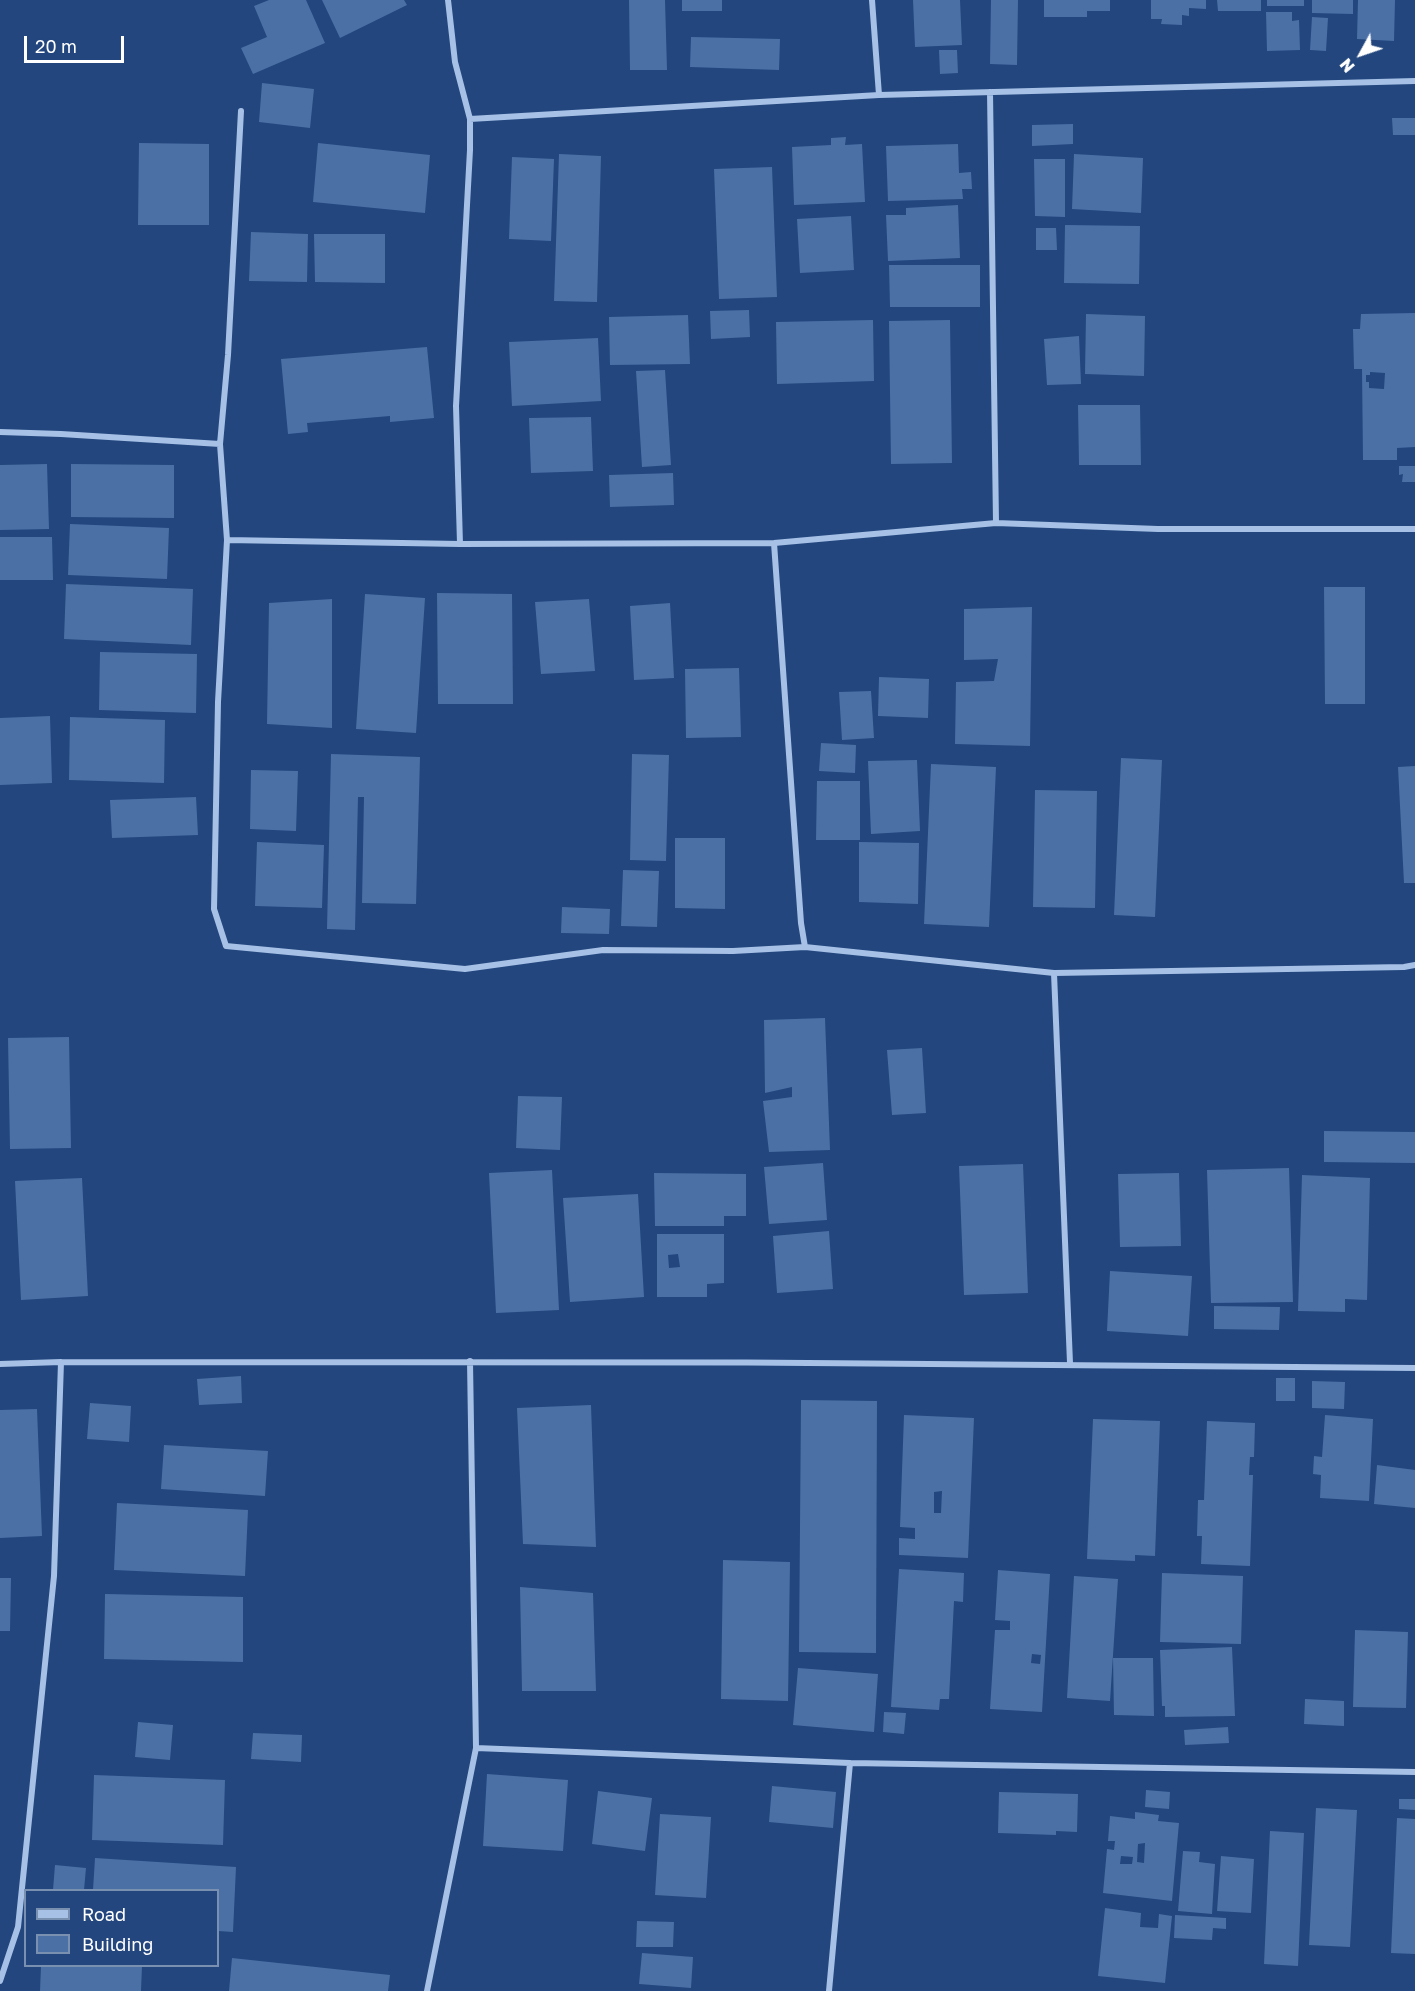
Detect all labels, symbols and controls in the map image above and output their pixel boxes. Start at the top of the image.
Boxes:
scale bar [27,24,128,62]
north arrow [1331,24,1391,84]
text: 20 m [35,35,77,57]
text: N [1336,54,1359,77]
legend [24,1889,219,1967]
text: Road [82,1903,126,1925]
text: Building [82,1933,153,1955]

